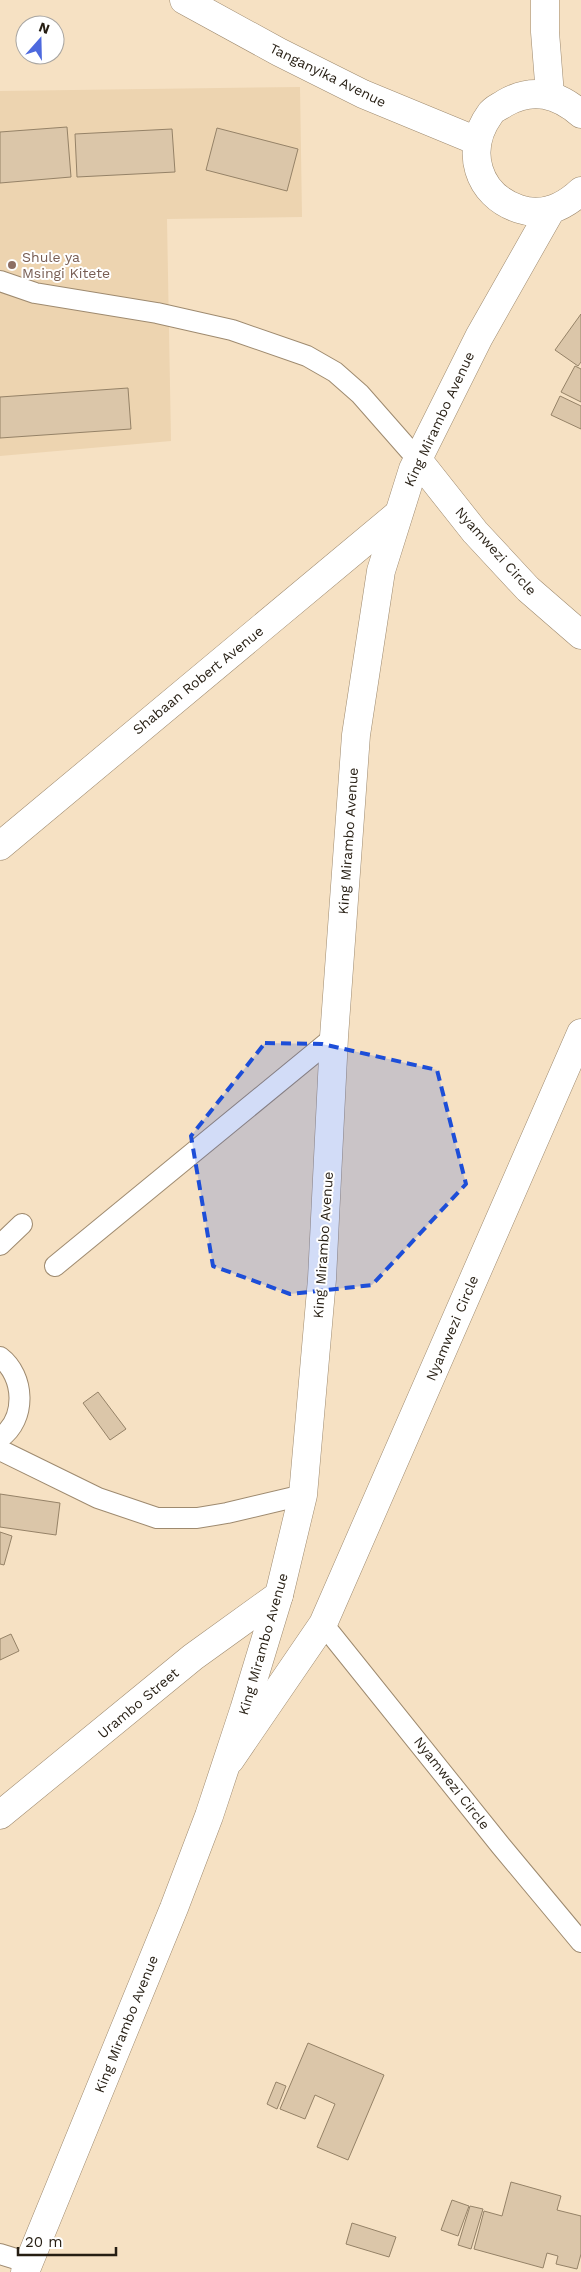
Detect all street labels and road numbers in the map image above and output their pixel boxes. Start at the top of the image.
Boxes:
street label: Tanganyika Avenue [267,40,389,110]
street label: King Mirambo Avenue [401,349,477,489]
street label: Nyamwezi Circle [452,504,540,598]
street label: Shabaan Robert Avenue [130,623,266,737]
street label: King Mirambo Avenue [335,767,361,915]
street label: King Mirambo Avenue [310,1171,336,1319]
street label: Nyamwezi Circle [423,1273,481,1383]
street label: King Mirambo Avenue [235,1571,291,1717]
street label: Urambo Street [94,1664,182,1741]
street label: Nyamwezi Circle [411,1734,493,1832]
street label: King Mirambo Avenue [91,1953,161,2095]

